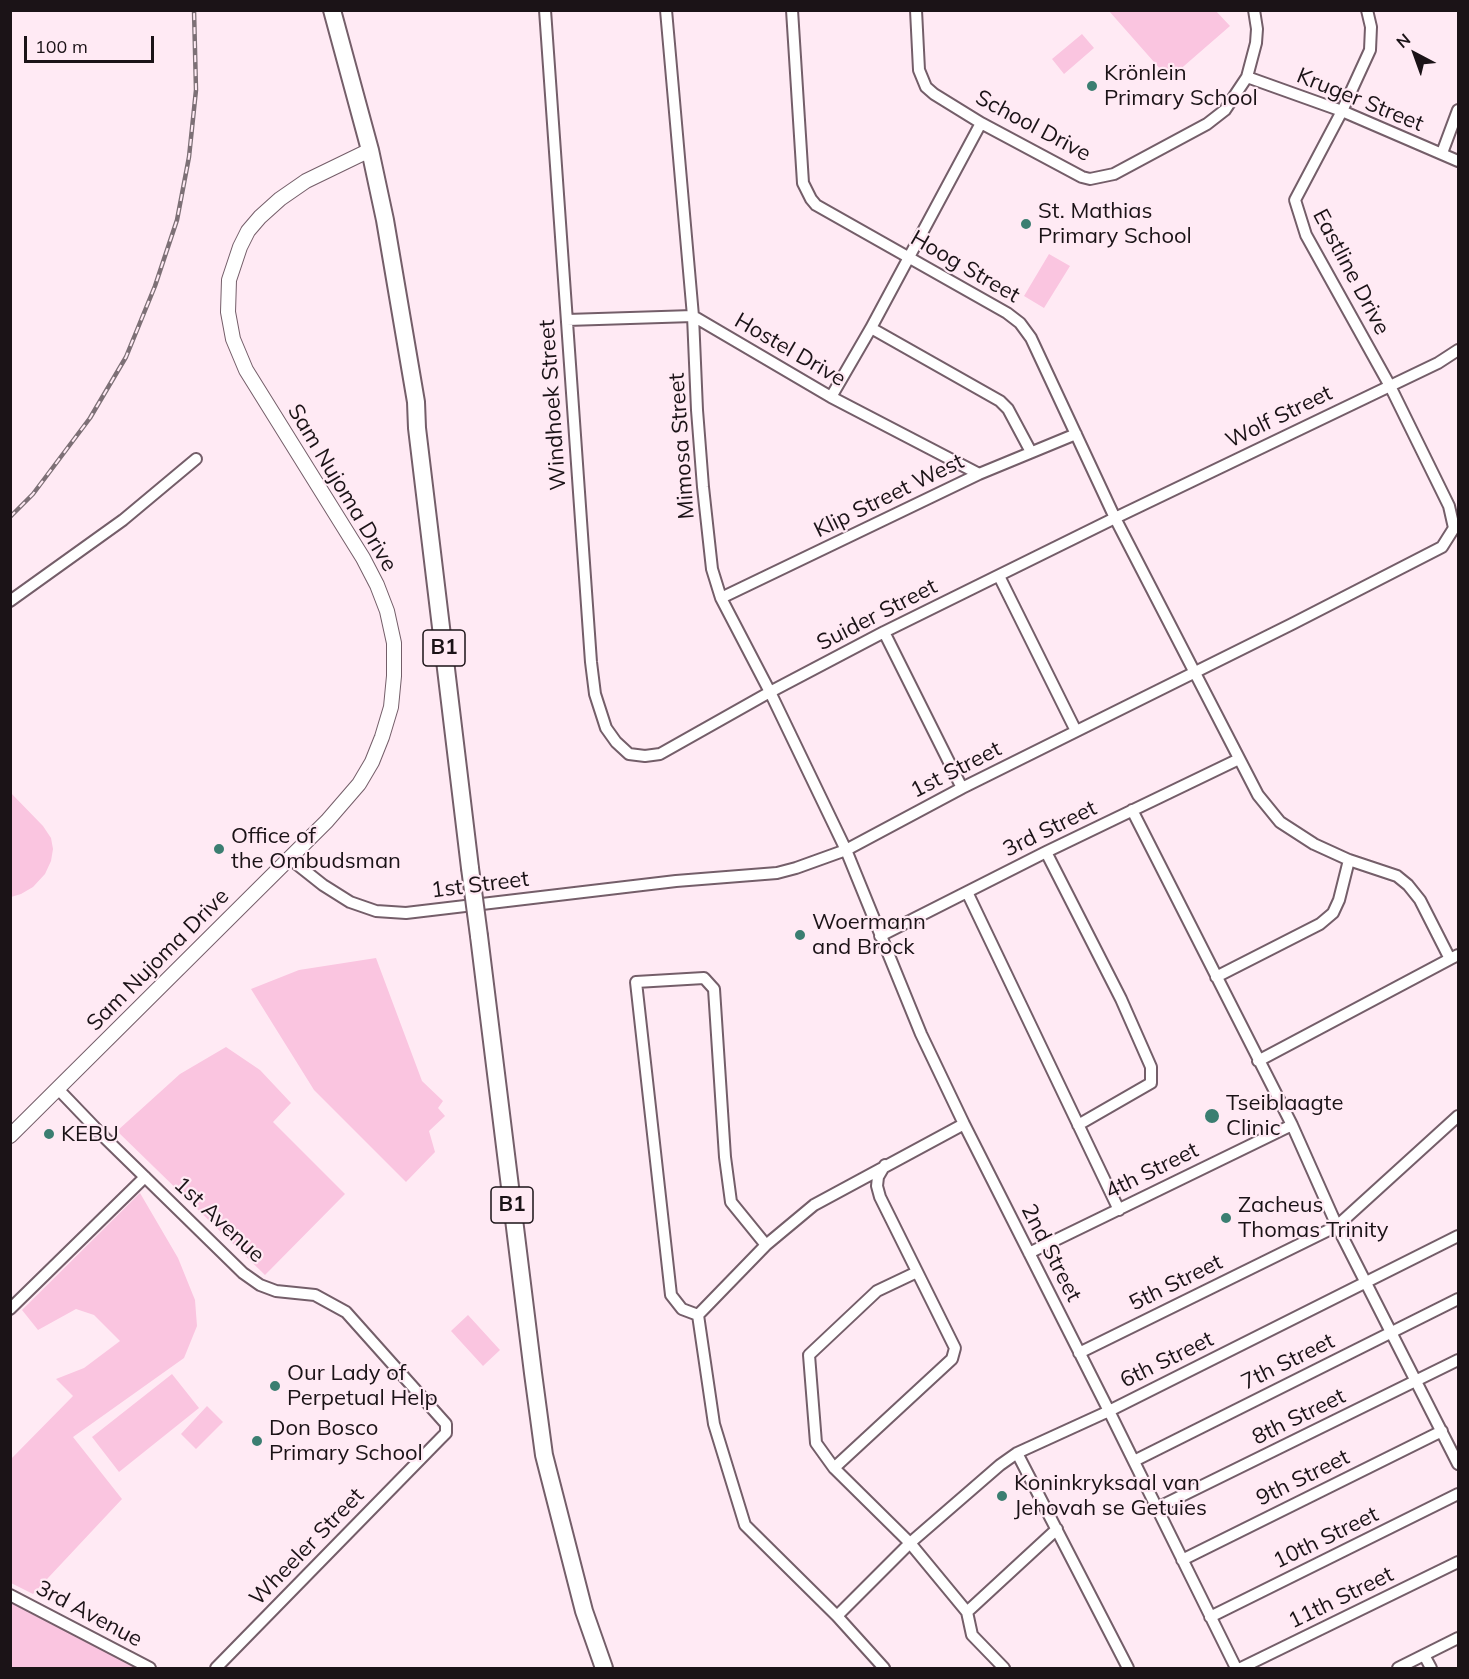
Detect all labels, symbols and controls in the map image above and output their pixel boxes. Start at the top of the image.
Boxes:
scale bar [27,24,158,62]
north arrow [1385,24,1445,84]
text: N [1392,29,1414,52]
text: 100 m [35,35,88,58]
place label: Krönlein Primary School [1104,60,1258,112]
street label: Kruger Street [1293,63,1427,137]
marker: Krönlein Primary School [1085,79,1099,93]
street label: School Drive [971,85,1095,167]
place label: St. Mathias Primary School [1038,198,1192,249]
street label: Eastline Drive [1307,205,1395,339]
marker: St. Mathias Primary School [1019,217,1033,231]
street label: Hoog Street [906,225,1024,309]
street label: Hostel Drive [730,308,850,392]
street label: Windhoek Street [534,319,572,491]
street label: Mimosa Street [664,372,700,520]
street label: Wolf Street [1222,380,1336,454]
street label: Sam Nujoma Drive [282,400,402,576]
street label: Klip Street West [810,448,968,544]
street label: Suider Street [812,573,942,657]
road number: B1 [423,630,465,666]
street label: 1st Street [906,736,1006,804]
street label: 3rd Street [999,795,1101,863]
place label: Office of the Ombudsman [231,823,401,874]
marker: Office of the Ombudsman [212,842,226,856]
street label: 1st Street [430,866,530,904]
street label: Sam Nujoma Drive [81,883,235,1037]
place label: Woermann and Brock [812,909,926,960]
marker: Woermann and Brock [793,928,807,942]
place label: Tseiblaagte Clinic [1226,1090,1343,1142]
marker: Tseiblaagte Clinic [1203,1107,1221,1125]
place label: KEBU [61,1121,119,1147]
marker: KEBU [42,1127,56,1141]
street label: 4th Street [1101,1137,1203,1205]
street label: 1st Avenue [168,1171,270,1269]
road number: B1 [491,1187,533,1223]
place label: Zacheus Thomas Trinity [1238,1192,1388,1244]
street label: 2nd Street [1015,1200,1087,1306]
marker: Zacheus Thomas Trinity [1219,1211,1233,1225]
street label: 5th Street [1125,1249,1227,1317]
street label: 6th Street [1116,1326,1218,1394]
street label: 7th Street [1237,1328,1339,1396]
place label: Our Lady of Perpetual Help [287,1360,438,1412]
marker: Our Lady of Perpetual Help [268,1379,282,1393]
street label: 8th Street [1248,1383,1350,1451]
place label: Don Bosco Primary School [269,1415,423,1466]
marker: Don Bosco Primary School [250,1434,264,1448]
street label: 9th Street [1252,1444,1354,1512]
place label: Koninkryksaal van Jehovah se Getuies [1014,1470,1207,1522]
street label: Wheeler Street [244,1483,370,1611]
marker: Koninkryksaal van Jehovah se Getuies [995,1489,1009,1503]
street label: 10th Street [1269,1501,1383,1575]
street label: 11th Street [1284,1561,1398,1635]
street label: 3rd Avenue [31,1575,147,1653]

